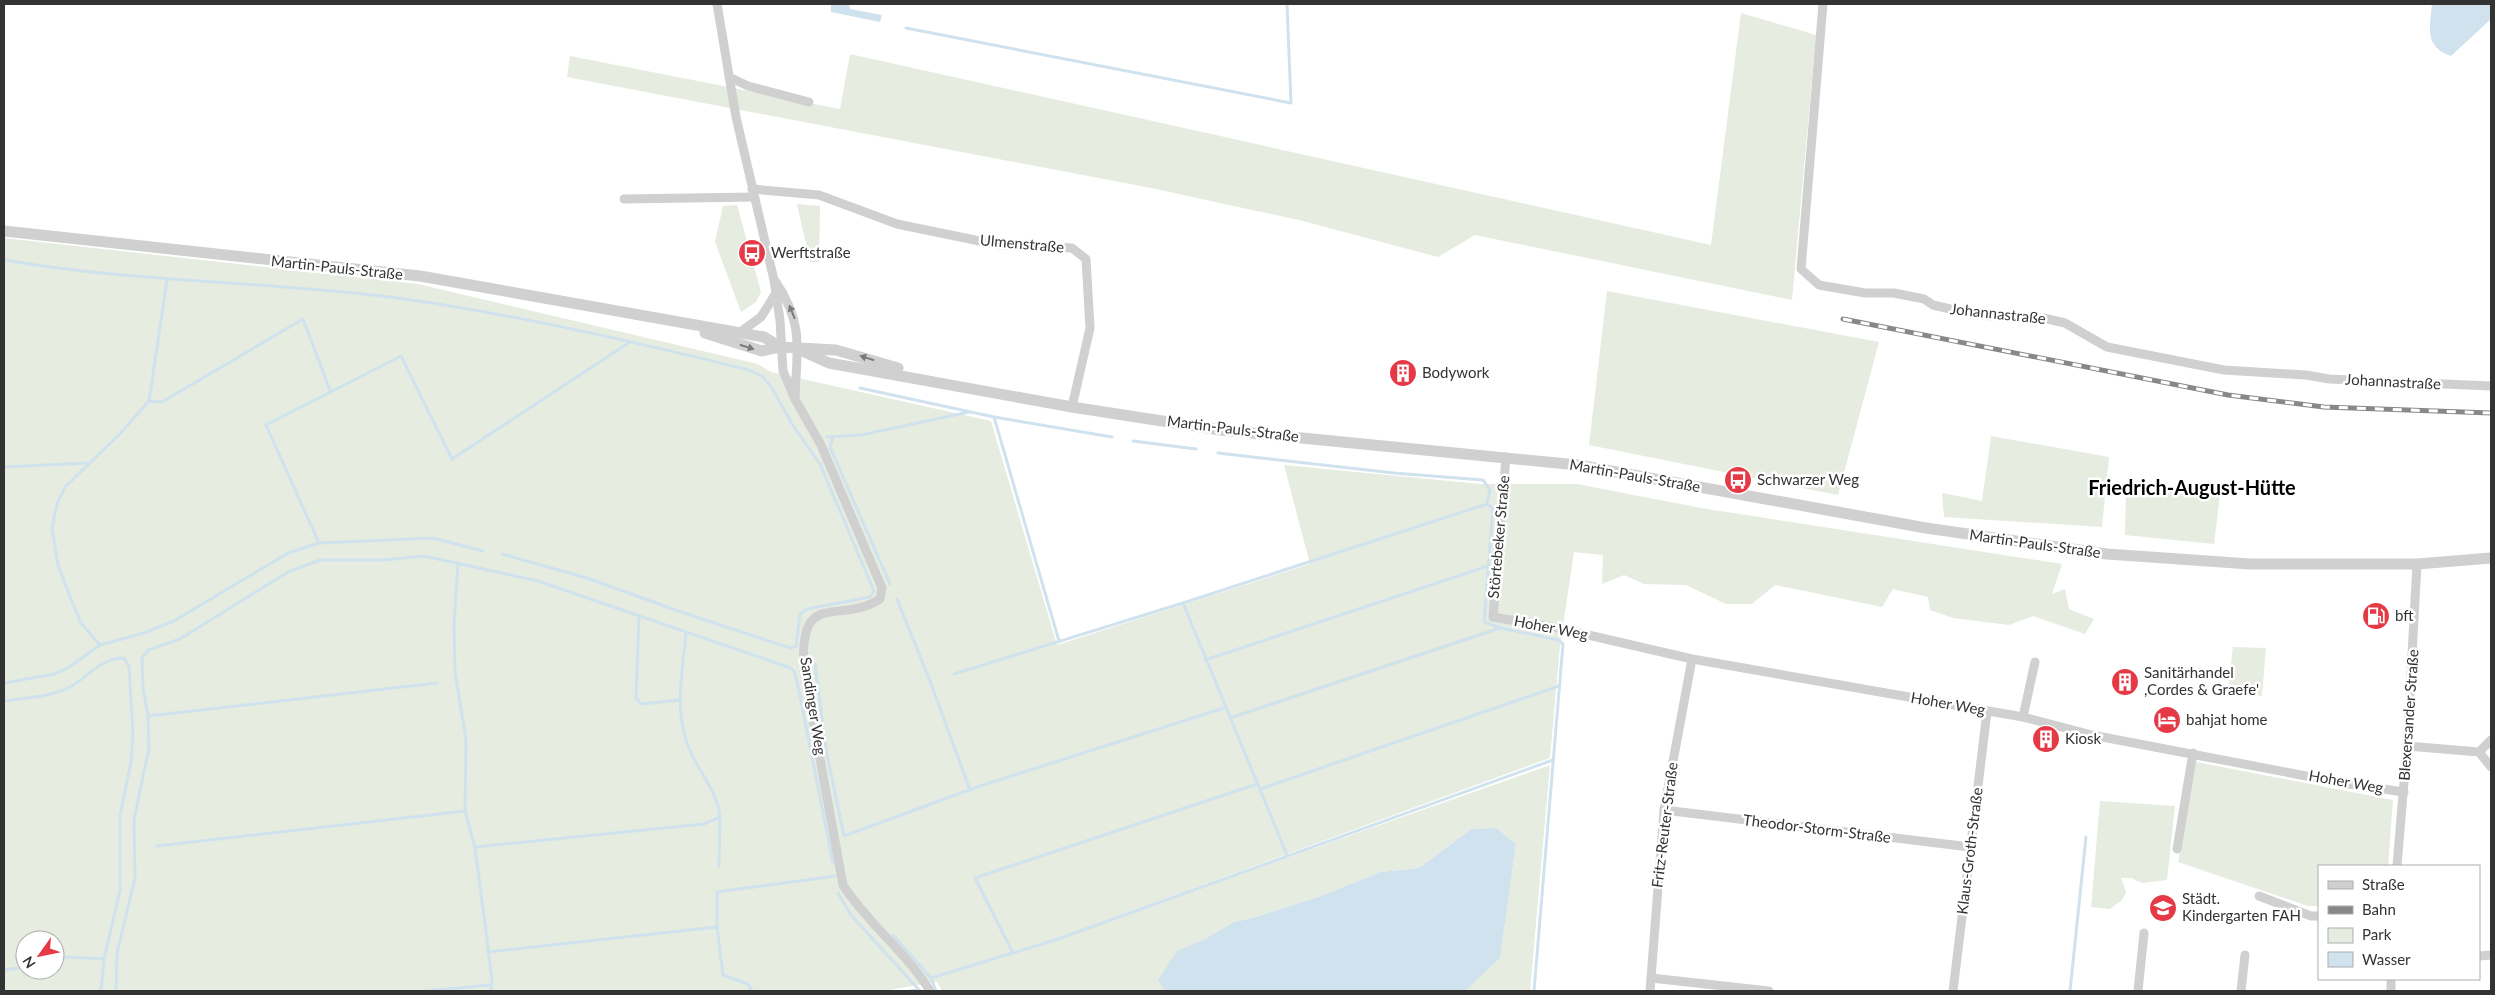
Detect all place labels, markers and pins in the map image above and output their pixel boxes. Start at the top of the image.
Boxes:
bus stop icon: Werftstraße [737,238,767,268]
place label: Werftstraße [771,243,851,261]
building icon: Bodywork [1388,358,1418,388]
place label: Bodywork [1422,363,1490,381]
bus stop icon: Schwarzer Weg [1723,465,1753,495]
place label: Schwarzer Weg [1757,470,1859,488]
fuel station icon: bft [2361,601,2391,631]
place label: bft [2395,606,2414,624]
place label: Sanitärhandel ,Cordes & Graefe' [2144,663,2259,698]
building icon: Sanitärhandel ,Cordes & Graefe' [2110,667,2140,697]
hotel icon: bahjat home [2152,705,2182,735]
place label: bahjat home [2186,710,2268,728]
building icon: Kiosk [2031,724,2061,754]
place label: Kiosk [2065,729,2102,747]
place label: Städt. Kindergarten FAH [2182,889,2301,924]
school or university icon: Städt. Kindergarten FAH [2148,893,2178,923]

